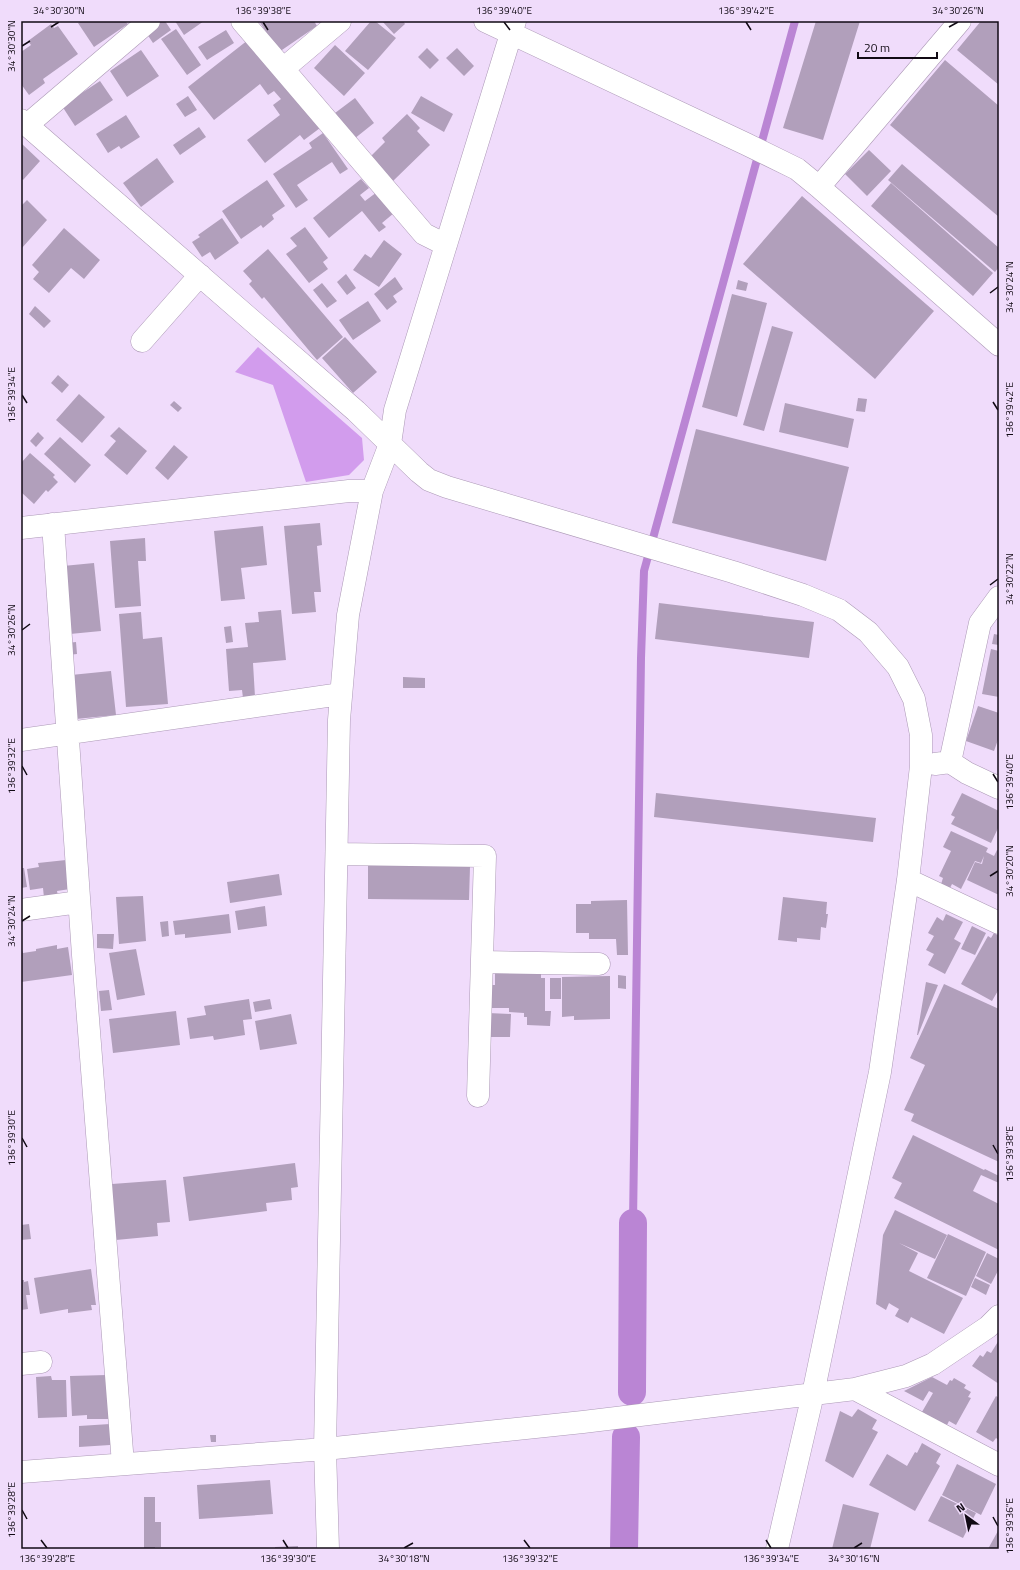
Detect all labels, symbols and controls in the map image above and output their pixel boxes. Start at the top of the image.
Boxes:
text: 34°30'30"N [33,3,85,18]
text: 136°39'38"E [235,3,292,18]
text: 136°39'40"E [476,3,533,18]
text: 136°39'42"E [718,3,775,18]
text: 34°30'26"N [932,3,984,18]
text: 34°30'30"N [4,20,19,72]
scale bar [858,34,937,60]
text: 20 m [864,38,890,57]
text: 34°30'24"N [1002,261,1017,313]
text: 136°39'34"E [4,366,19,423]
text: 136°39'42"E [1002,381,1017,438]
text: 34°30'22"N [1002,553,1017,605]
text: 34°30'26"N [4,604,19,656]
text: 136°39'32"E [4,737,19,794]
text: 136°39'40"E [1002,753,1017,810]
text: 34°30'20"N [1002,845,1017,897]
text: 34°30'24"N [4,895,19,947]
text: 136°39'30"E [4,1109,19,1166]
text: 136°39'38"E [1002,1125,1017,1182]
text: 136°39'28"E [4,1481,19,1538]
north arrow [946,1496,986,1536]
text: 136°39'36"E [1002,1497,1017,1554]
text: N [953,1499,968,1516]
text: 136°39'28"E [19,1551,76,1566]
text: 136°39'30"E [260,1551,317,1566]
text: 34°30'18"N [378,1551,430,1566]
text: 136°39'32"E [502,1551,559,1566]
text: 136°39'34"E [743,1551,800,1566]
text: 34°30'16"N [828,1551,880,1566]

